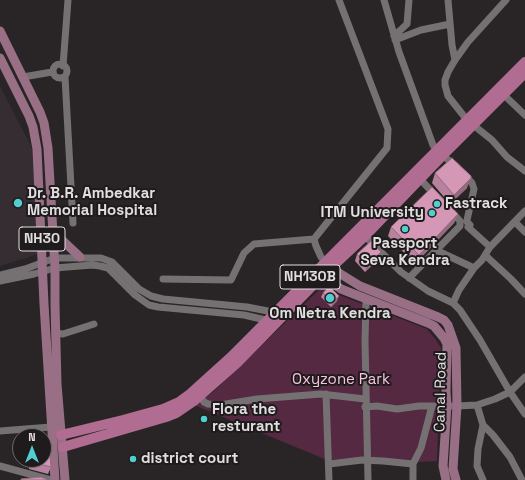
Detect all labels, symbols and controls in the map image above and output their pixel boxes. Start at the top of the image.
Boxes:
place label: Dr. B.R. Ambedkar Memorial Hospital [27,185,157,220]
place label: Fastrack [445,195,508,213]
marker: Dr. B.R. Ambedkar Memorial Hospital [12,197,24,209]
marker: Fastrack [432,199,442,209]
place label: ITM University [321,204,424,222]
marker: ITM University [427,208,437,218]
marker: Passport Seva Kendra [400,224,410,234]
road number: NH30 [19,227,65,251]
place label: Passport Seva Kendra [360,235,450,270]
road number: NH130B [280,265,340,289]
marker: Om Netra Kendra [324,292,336,304]
place label: Om Netra Kendra [269,305,391,323]
street label: Canal Road [431,352,451,432]
park label: Oxyzone Park [292,371,390,389]
place label: Flora the resturant [212,401,280,436]
marker: Flora the resturant [199,414,209,424]
north arrow [12,428,52,468]
text: N [28,430,36,444]
place label: district court [141,450,238,468]
marker: district court [128,454,138,464]

